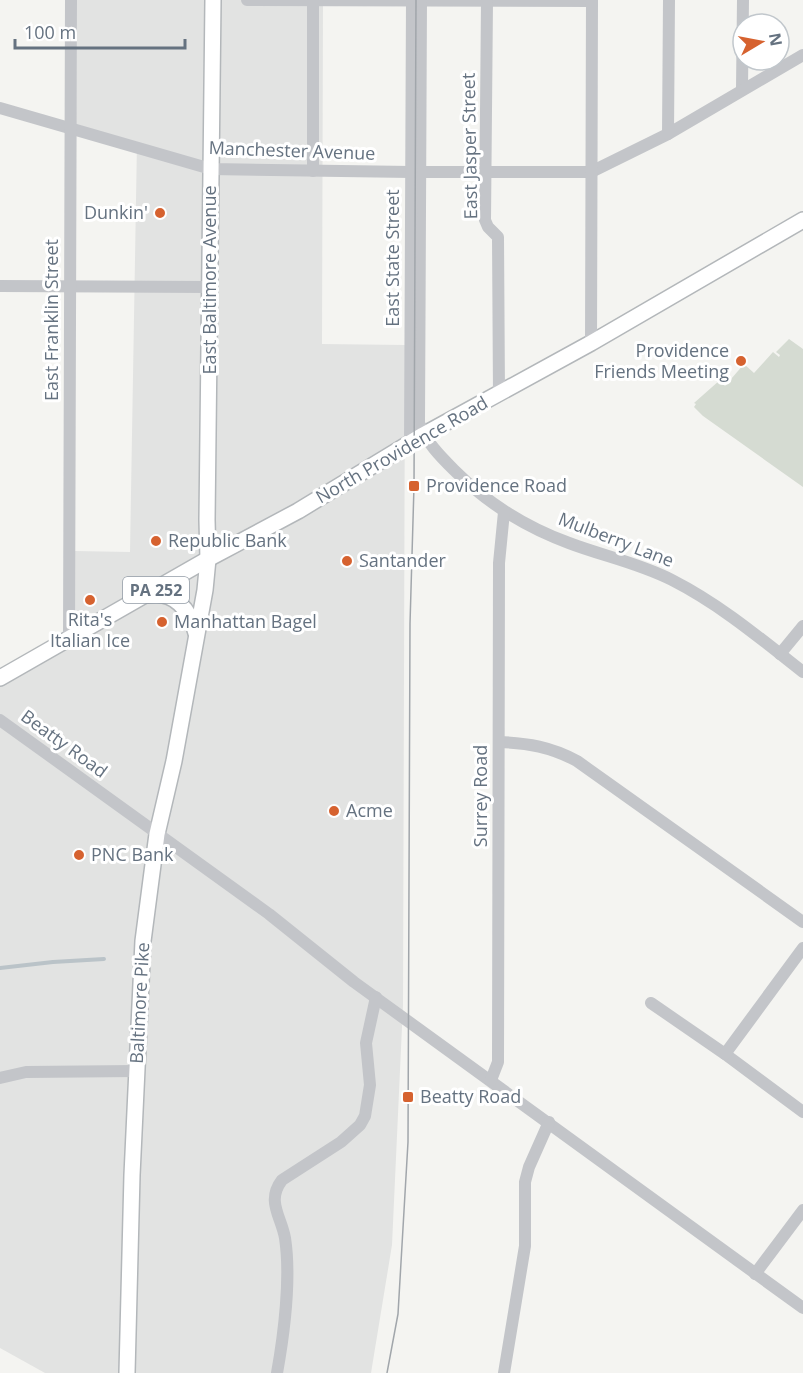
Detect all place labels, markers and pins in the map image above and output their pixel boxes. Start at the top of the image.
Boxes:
place label: Dunkin' [84,200,148,224]
marker: Dunkin' [153,206,167,220]
place label: Providence Friends Meeting [594,338,729,383]
marker: Providence Friends Meeting [734,354,748,368]
place label: Providence Road [426,473,567,497]
marker: Providence Road [407,479,421,493]
place label: Republic Bank [168,528,287,552]
marker: Republic Bank [149,534,163,548]
place label: Santander [359,548,446,572]
marker: Santander [340,554,354,568]
marker: Rita's Italian Ice [83,593,97,607]
place label: Rita's Italian Ice [50,607,130,652]
place label: Manhattan Bagel [174,609,317,633]
marker: Manhattan Bagel [155,615,169,629]
place label: Acme [346,798,393,822]
marker: Acme [327,804,341,818]
place label: PNC Bank [91,842,174,866]
marker: PNC Bank [72,848,86,862]
place label: Beatty Road [420,1084,521,1108]
marker: Beatty Road [401,1090,415,1104]

